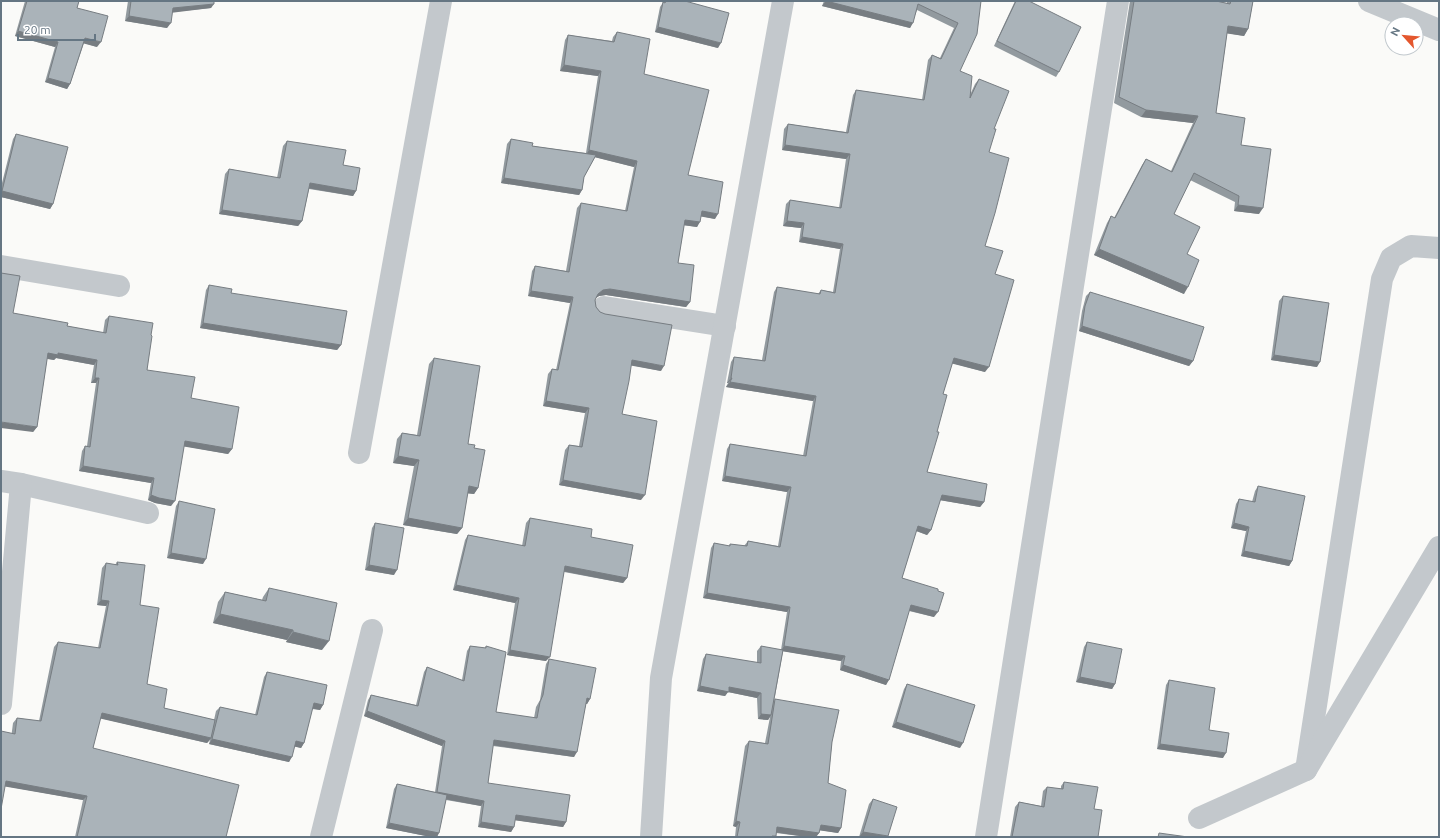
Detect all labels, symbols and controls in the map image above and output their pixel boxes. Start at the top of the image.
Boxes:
scale bar [18,16,95,42]
north arrow [1384,16,1424,56]
text: 20 m [24,23,51,36]
text: N [1388,25,1402,38]

